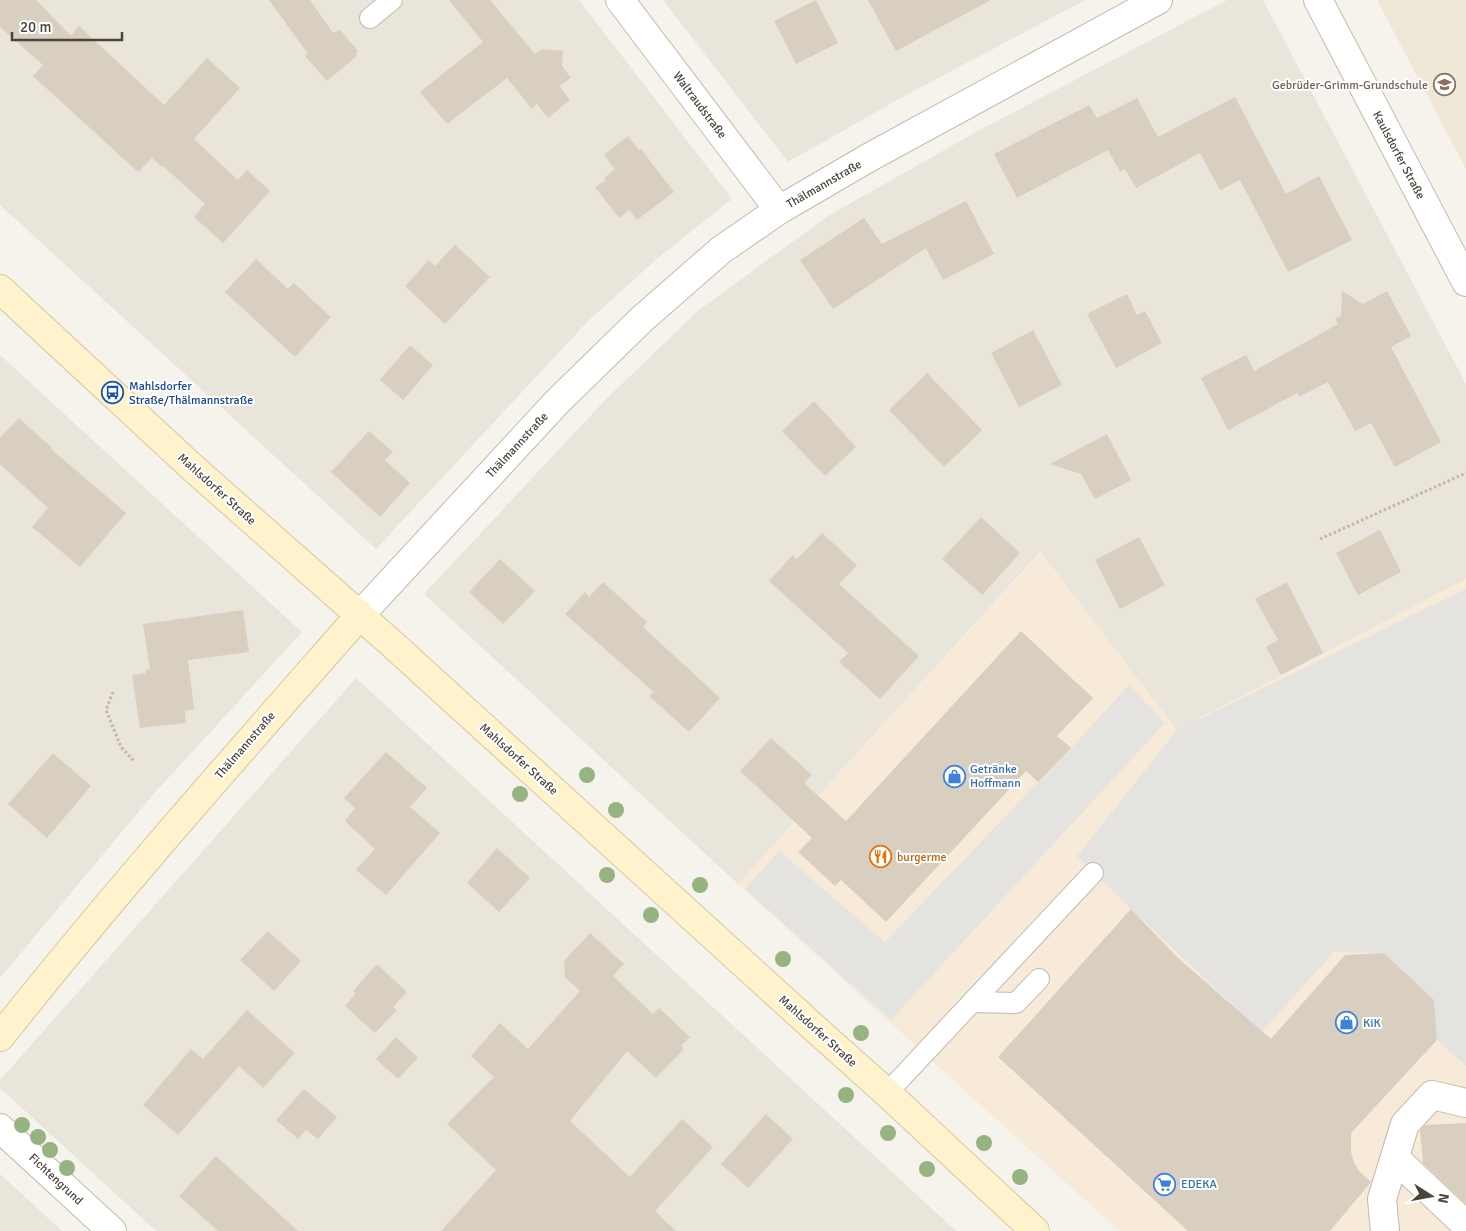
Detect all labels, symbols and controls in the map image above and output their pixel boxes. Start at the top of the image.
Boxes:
scale bar [12,10,122,42]
text: 20 m [20,18,51,36]
street label: Waltraudstraße [670,69,730,142]
school or university icon: Gebrüder-Grimm-Grundschule [1432,73,1456,97]
place label: Gebrüder-Grimm-Grundschule [1272,78,1428,93]
street label: Kaulsdorfer Straße [1369,109,1428,202]
street label: Thälmannstraße [784,157,864,212]
place label: Mahlsdorfer Straße/Thälmannstraße [129,379,253,408]
bus stop icon: Mahlsdorfer Straße/Thälmannstraße [101,381,125,405]
street label: Thälmannstraße [483,409,552,481]
street label: Mahlsdorfer Straße [174,450,259,528]
street label: Thälmannstraße [212,709,279,782]
street label: Mahlsdorfer Straße [476,720,561,798]
place label: Getränke Hoffmann [970,762,1021,791]
shop icon: Getränke Hoffmann [942,764,966,788]
restaurant icon: burgerme [869,845,893,869]
place label: burgerme [897,850,947,865]
street label: Mahlsdorfer Straße [775,992,860,1070]
shop icon: KiK [1335,1011,1359,1035]
place label: KiK [1363,1016,1381,1031]
street label: Fichtengrund [25,1150,86,1208]
north arrow [1406,1171,1456,1221]
supermarket icon: EDEKA [1153,1172,1177,1196]
place label: EDEKA [1181,1177,1218,1192]
text: N [1434,1192,1453,1205]

